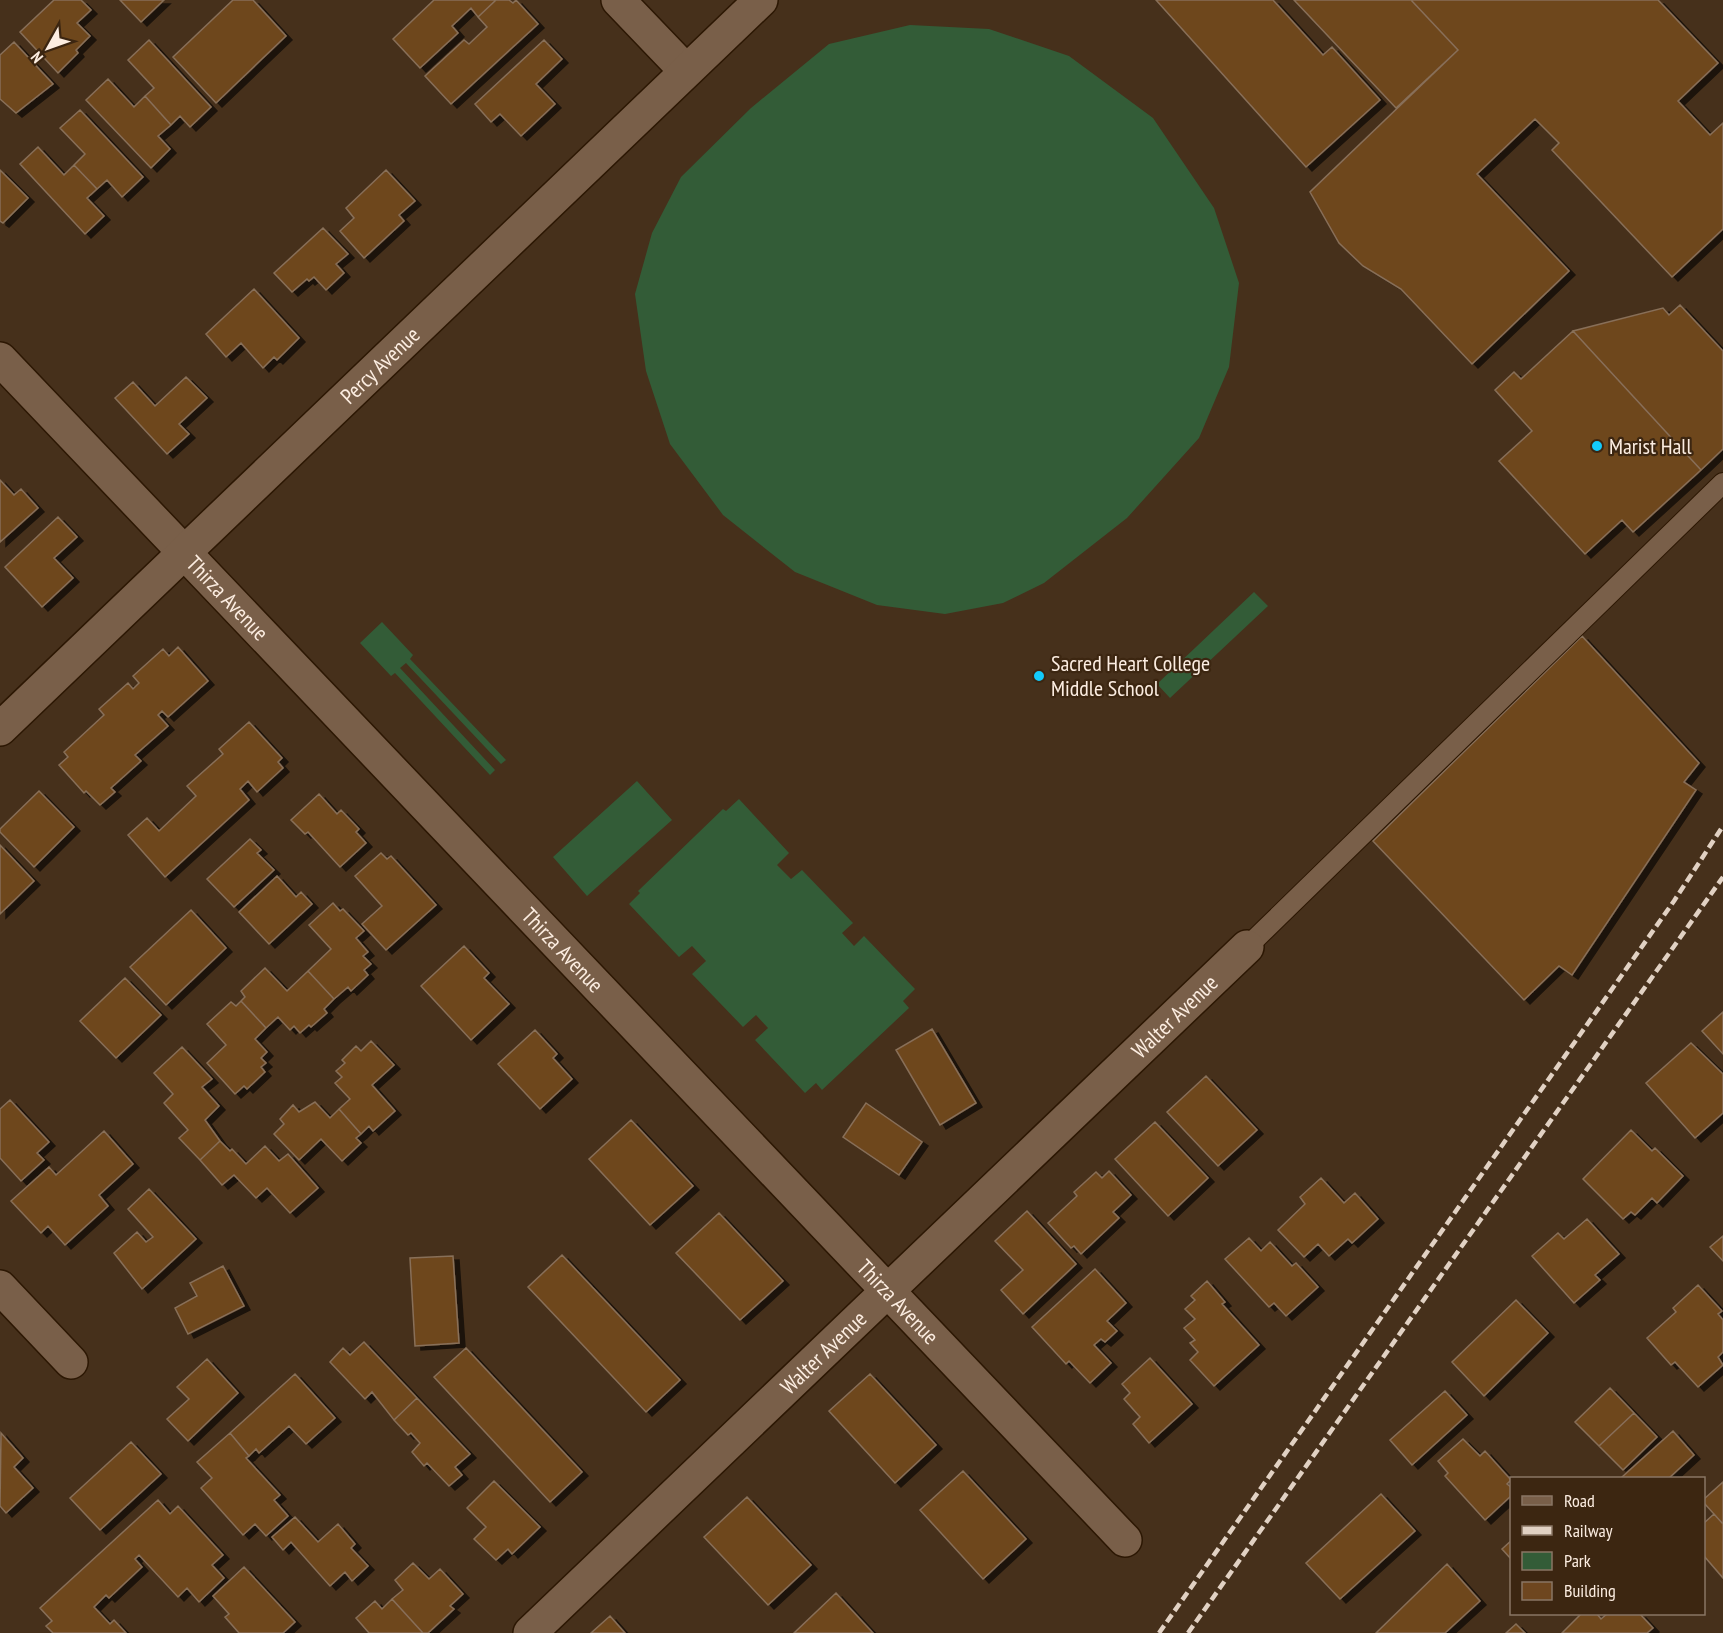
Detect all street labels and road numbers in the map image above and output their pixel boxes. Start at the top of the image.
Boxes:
street label: Percy Avenue [334,321,425,410]
street label: Thirza Avenue [181,550,275,646]
street label: Thirza Avenue [516,901,610,998]
street label: Walter Avenue [1126,969,1223,1064]
street label: Thirza Avenue [851,1253,945,1350]
street label: Walter Avenue [774,1305,872,1400]

